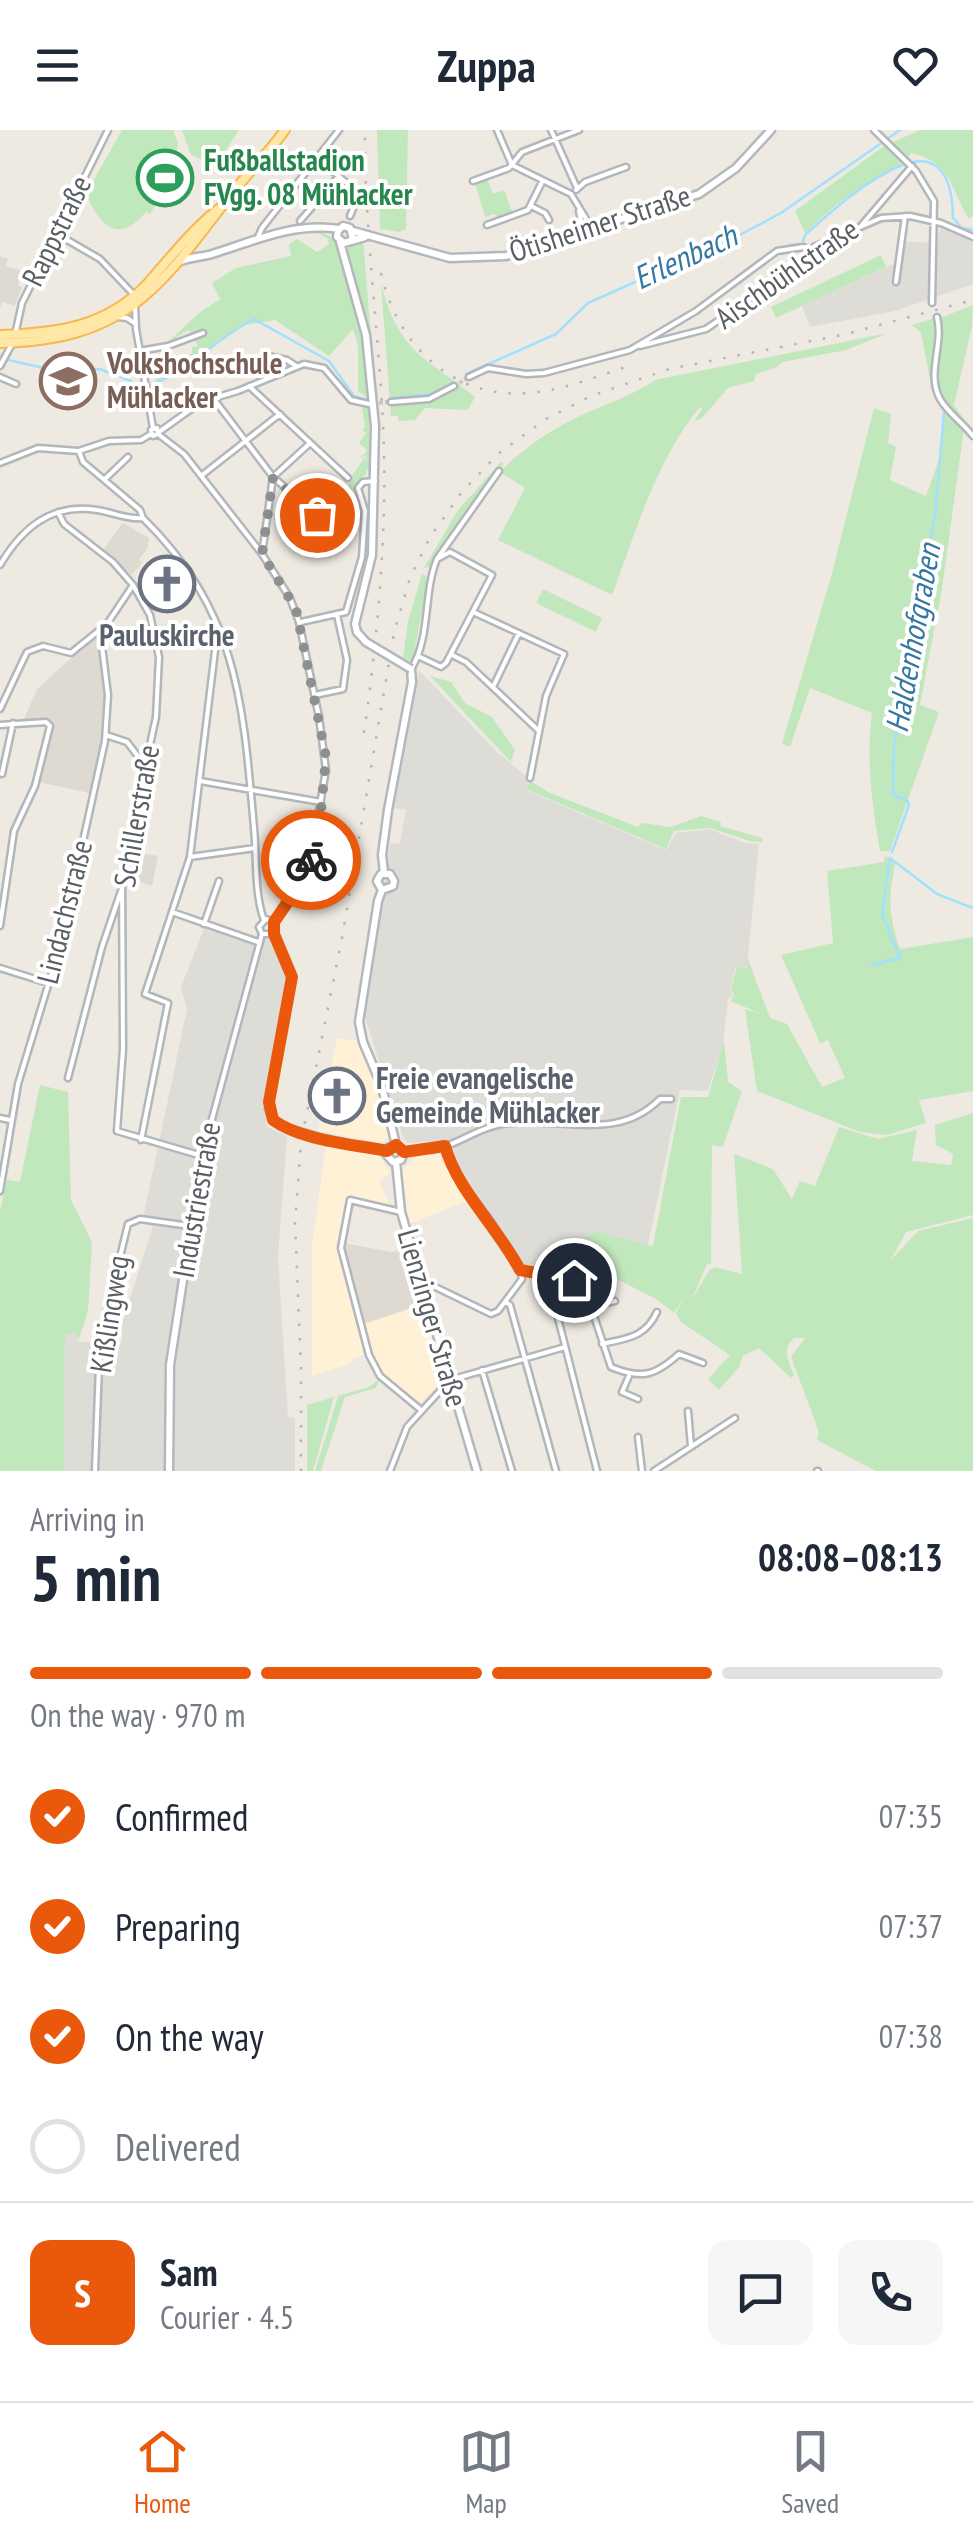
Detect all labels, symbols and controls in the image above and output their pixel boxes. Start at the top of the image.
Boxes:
text: Zuppa [437,36,536,94]
icon: menu [30,38,85,93]
icon: heart [888,38,943,93]
place label: Fußballstadion FVgg. 08 Mühlacker [204,140,413,213]
sports icon: Fußballstadion FVgg. 08 Mühlacker [135,148,195,208]
street label: Rappstraße [12,169,99,292]
street label: Ötisheimer Straße [504,175,695,270]
street label: Aischbühlstraße [707,209,866,337]
water label: Erlenbach [626,213,745,298]
place label: Volkshochschule Mühlacker [106,343,282,416]
school or university icon: Volkshochschule Mühlacker [38,351,98,411]
pin [275,473,360,558]
icon: bag [290,488,345,543]
water label: Haldenhofgraben [875,538,950,735]
church icon: Pauluskirche [137,554,197,614]
place label: Pauluskirche [99,615,235,654]
street label: Schillerstraße [104,742,167,890]
courier [261,810,361,910]
icon: bike [284,833,339,888]
street label: Lindachstraße [27,836,100,987]
place label: Freie evangelische Gemeinde Mühlacker [376,1058,600,1131]
church icon: Freie evangelische Gemeinde Mühlacker [307,1066,367,1126]
street label: Industriestraße [163,1119,228,1281]
street label: Lienzinger Straße [389,1224,477,1411]
pin [532,1238,617,1323]
street label: Kißlingweg [80,1252,137,1375]
icon: home [547,1253,602,1308]
text: Arriving in [30,1498,145,1540]
text: 08:08–08:13 [758,1532,943,1581]
text: 5 min [30,1535,161,1619]
text: On the way · 970 m [30,1694,245,1736]
icon: check [30,1789,85,1844]
text: Confirmed [115,1792,248,1841]
text: 07:35 [879,1795,943,1837]
icon: check [30,1899,85,1954]
text: Preparing [115,1902,241,1951]
text: 07:37 [879,1905,943,1947]
icon: check [30,2009,85,2064]
text: On the way [115,2012,263,2061]
text: 07:38 [879,2015,943,2057]
text: Delivered [115,2122,241,2171]
button: chat [708,2240,813,2345]
button: phone [838,2240,943,2345]
text: Sam [160,2247,218,2296]
text: S [74,2268,91,2317]
text: Courier · 4.5 [160,2296,294,2338]
tab: Home [134,2424,191,2521]
tab: Map [459,2424,514,2521]
tab: Saved [781,2424,839,2521]

